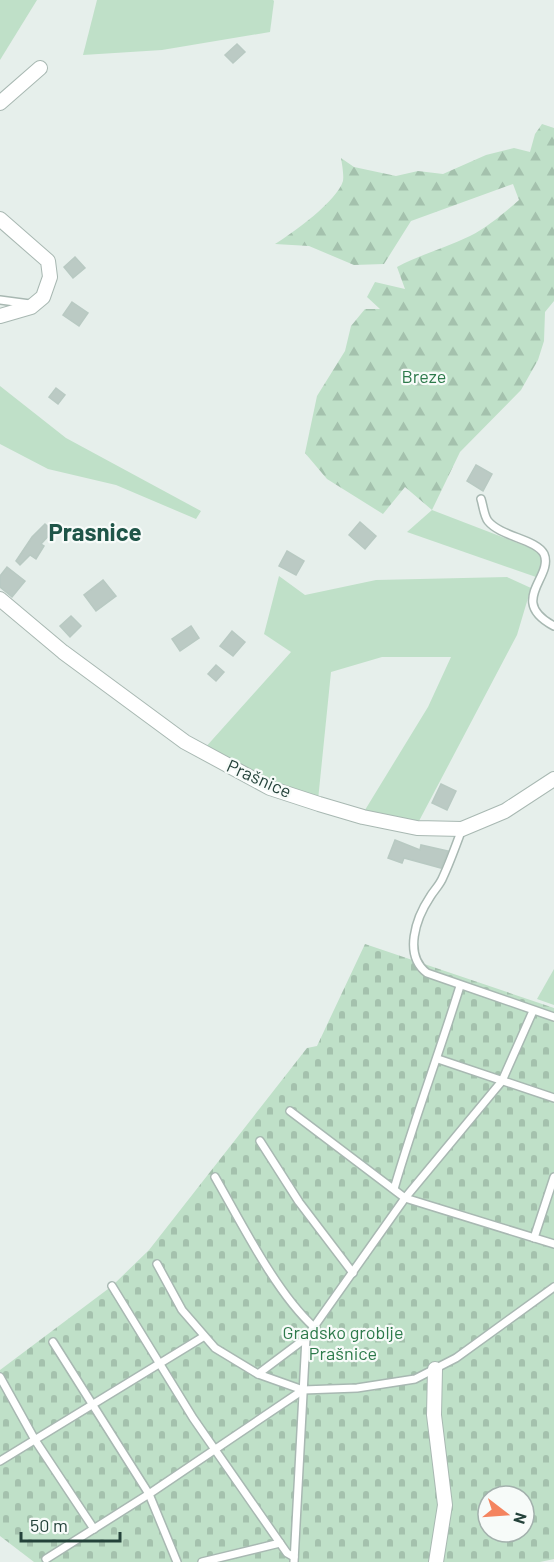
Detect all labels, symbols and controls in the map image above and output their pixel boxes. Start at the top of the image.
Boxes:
park label: Breze [402,365,446,387]
district label: Prasnice [48,517,142,546]
street label: Prašnice [224,754,295,802]
park label: Gradsko groblje Prašnice [282,1321,404,1364]
north arrow [476,1484,536,1544]
scale bar [21,1505,120,1543]
text: N [510,1511,531,1526]
text: 50 m [30,1514,68,1536]

